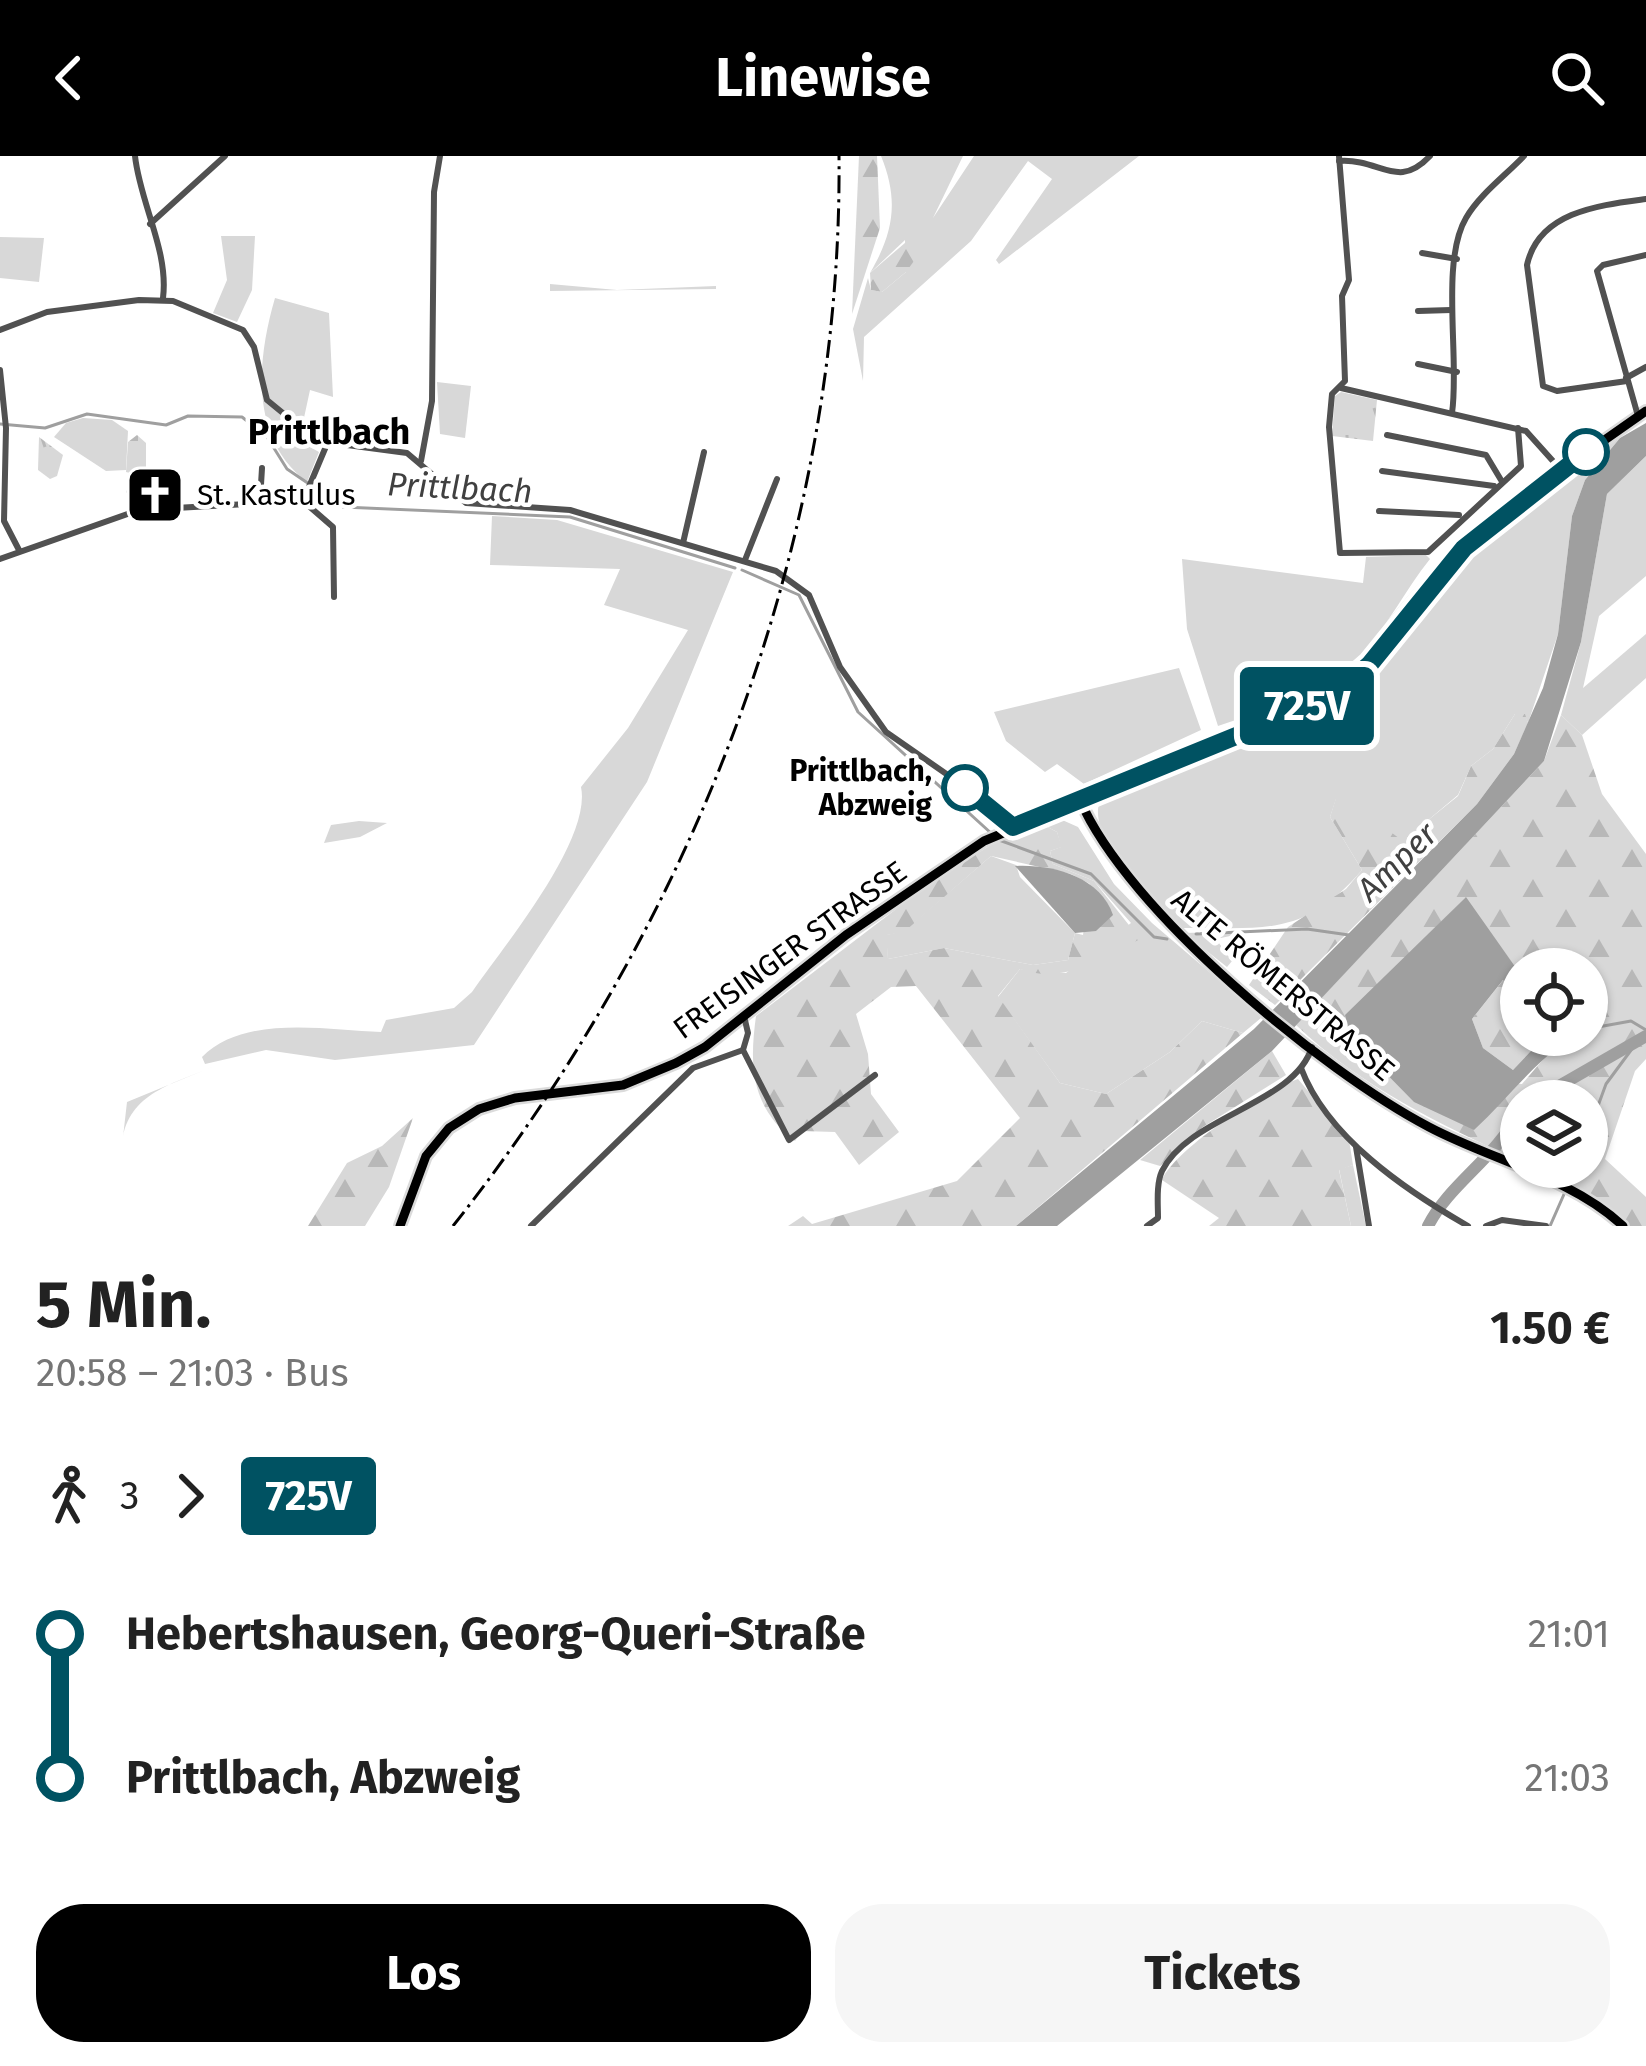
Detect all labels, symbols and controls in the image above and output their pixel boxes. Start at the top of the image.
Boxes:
icon: back [36,45,102,111]
icon: search [1544,45,1610,111]
text: Linewise [715,46,931,110]
district label: Prittlbach [248,410,410,454]
unlabelled marker [1564,430,1608,474]
church icon: St. Kastulus [124,464,186,526]
water label: Prittlbach [386,464,534,512]
place label: St. Kastulus [197,477,356,513]
line badge: 725V [1223,667,1391,745]
text: 725V [1264,681,1350,731]
place label: Prittlbach, Abzweig [789,753,932,823]
marker: Prittlbach, Abzweig [943,766,987,810]
water label: Amper [1347,813,1446,911]
street label: FREISINGER STRASSE [666,853,914,1047]
street label: ALTE RÖMERSTRASSE [1164,881,1402,1089]
map controls [1500,948,1608,1188]
button: locate [1500,948,1608,1056]
button: layers [1500,1080,1608,1188]
text: 5 Min. [36,1265,211,1344]
text: 1.50 € [1490,1301,1610,1355]
text: 20:58 – 21:03 · Bus [36,1350,349,1396]
icon: walk [36,1463,102,1529]
icon: forward [157,1463,223,1529]
text: 725V [265,1471,352,1521]
text: 3 [120,1473,139,1519]
text: Hebertshausen, Georg-Queri-Straße [126,1607,866,1661]
text: 21:01 [1528,1611,1610,1657]
text: Prittlbach, Abzweig [126,1751,520,1805]
text: 21:03 [1525,1755,1610,1801]
button: Los [36,1904,811,2042]
button: Tickets [835,1904,1610,2042]

